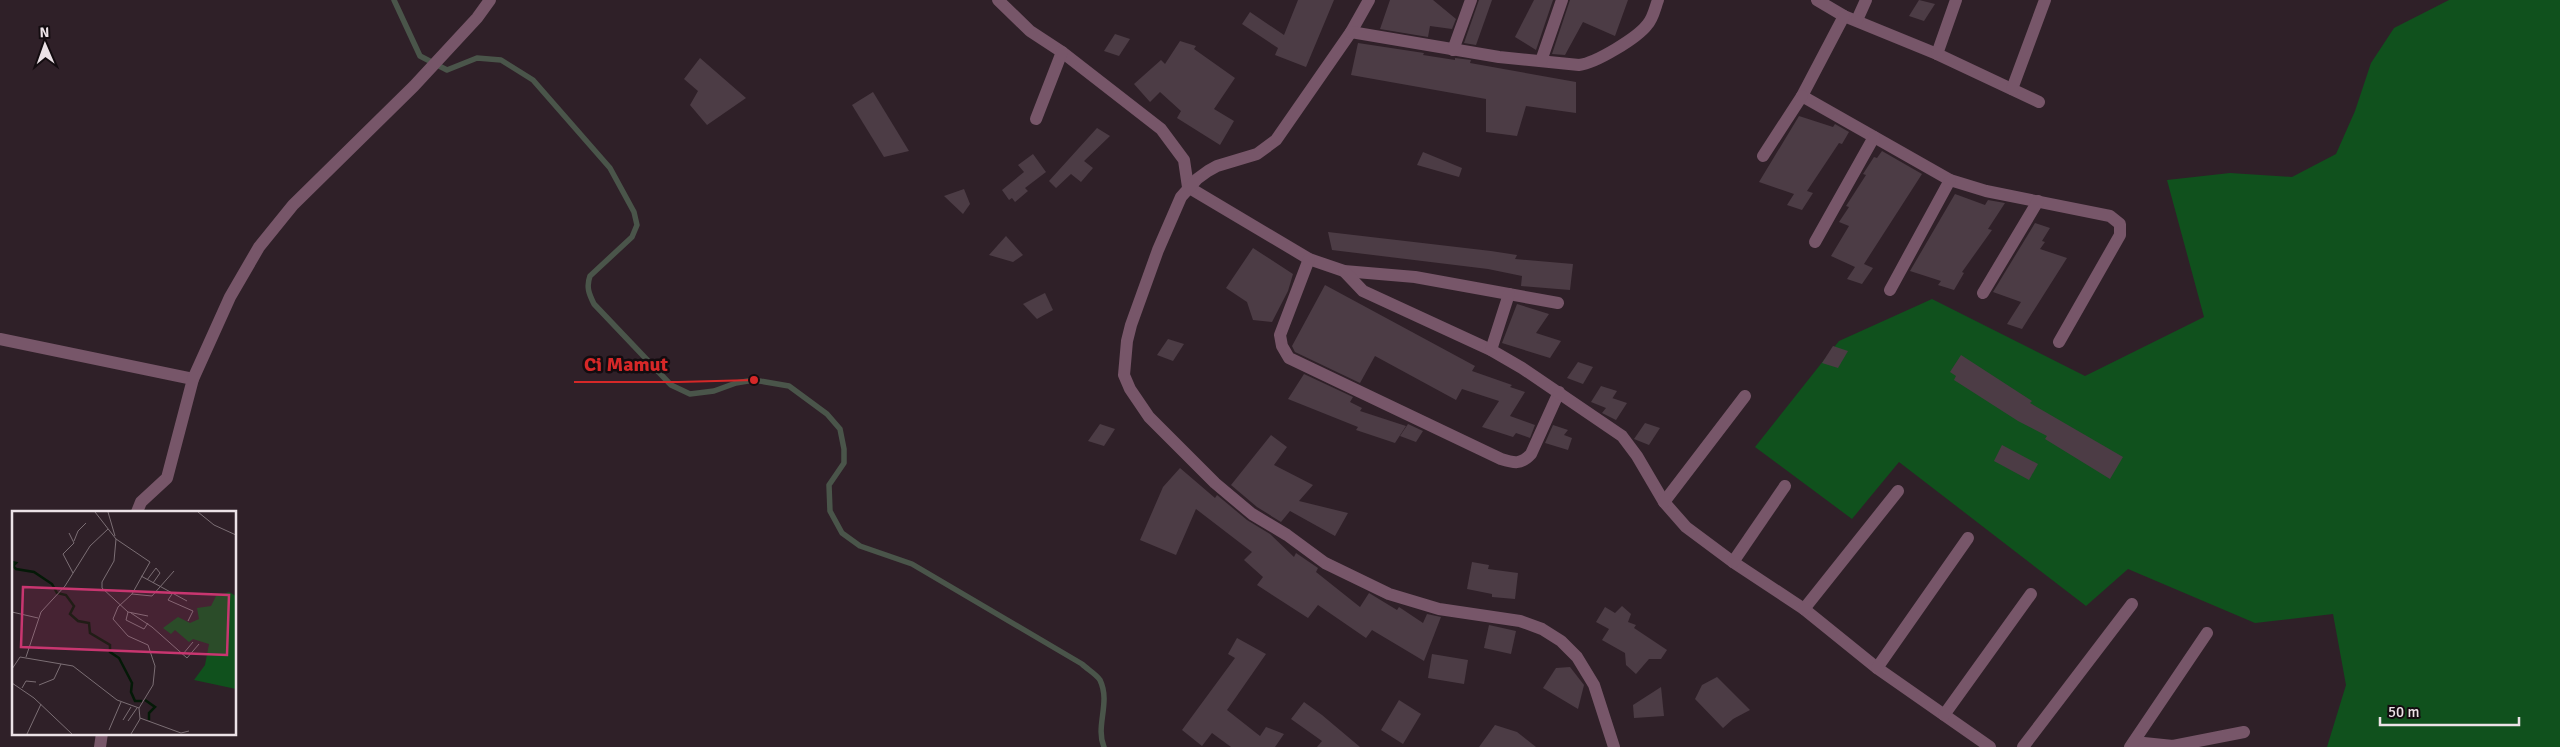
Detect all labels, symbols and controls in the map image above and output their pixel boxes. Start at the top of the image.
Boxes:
north arrow [20,20,70,70]
text: N [39,24,50,41]
callout: Ci Mamut [574,347,678,382]
text: Ci Mamut [584,352,669,377]
inset map [12,511,236,734]
scale bar [2380,694,2519,726]
text: 50 m [2388,703,2419,721]

